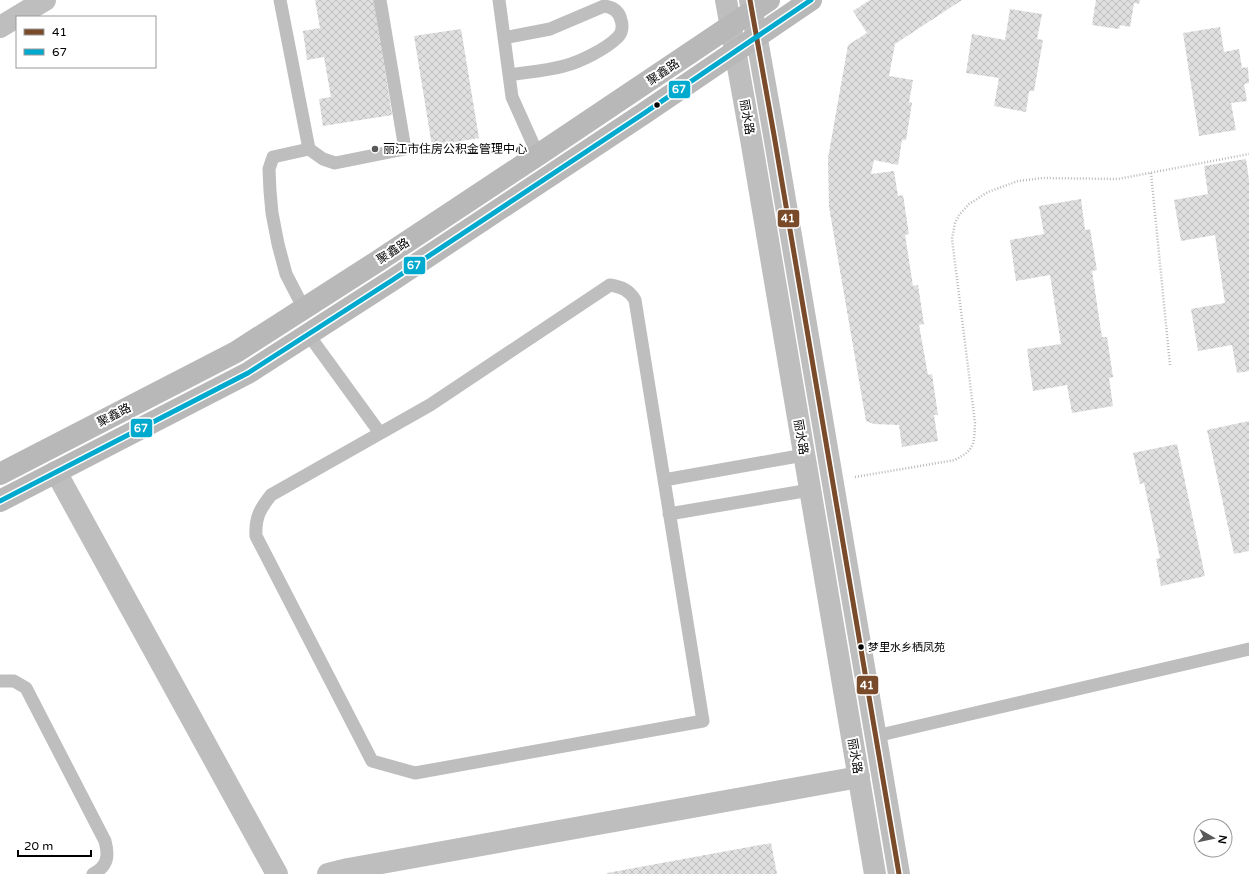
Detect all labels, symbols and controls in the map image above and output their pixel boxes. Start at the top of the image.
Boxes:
legend [16,16,156,68]
text: 41 [52,25,67,39]
text: 67 [52,45,67,59]
street label: 聚鑫路 [644,56,682,88]
line badge: 67 [668,80,691,99]
text: 67 [672,83,686,96]
street label: 丽水路 [737,98,757,136]
unlabelled marker [652,100,662,110]
place label: 丽江市住房公积金管理中心 [383,142,527,156]
marker: 丽江市住房公积金管理中心 [370,144,380,154]
line badge: 41 [777,209,800,228]
text: 41 [781,212,795,225]
street label: 聚鑫路 [374,235,412,267]
line badge: 67 [403,256,426,275]
text: 67 [407,259,421,272]
street label: 聚鑫路 [95,401,133,429]
line badge: 67 [130,418,153,438]
street label: 丽水路 [791,418,811,456]
text: 67 [134,422,148,435]
place label: 梦里水乡栖凤苑 [868,641,945,654]
marker: 梦里水乡栖凤苑 [856,642,866,652]
line badge: 41 [856,675,879,695]
text: 41 [860,679,874,692]
street label: 丽水路 [845,737,865,775]
north arrow [1193,818,1233,858]
scale bar [18,832,91,858]
text: N [1215,834,1229,845]
text: 20 m [24,839,53,853]

